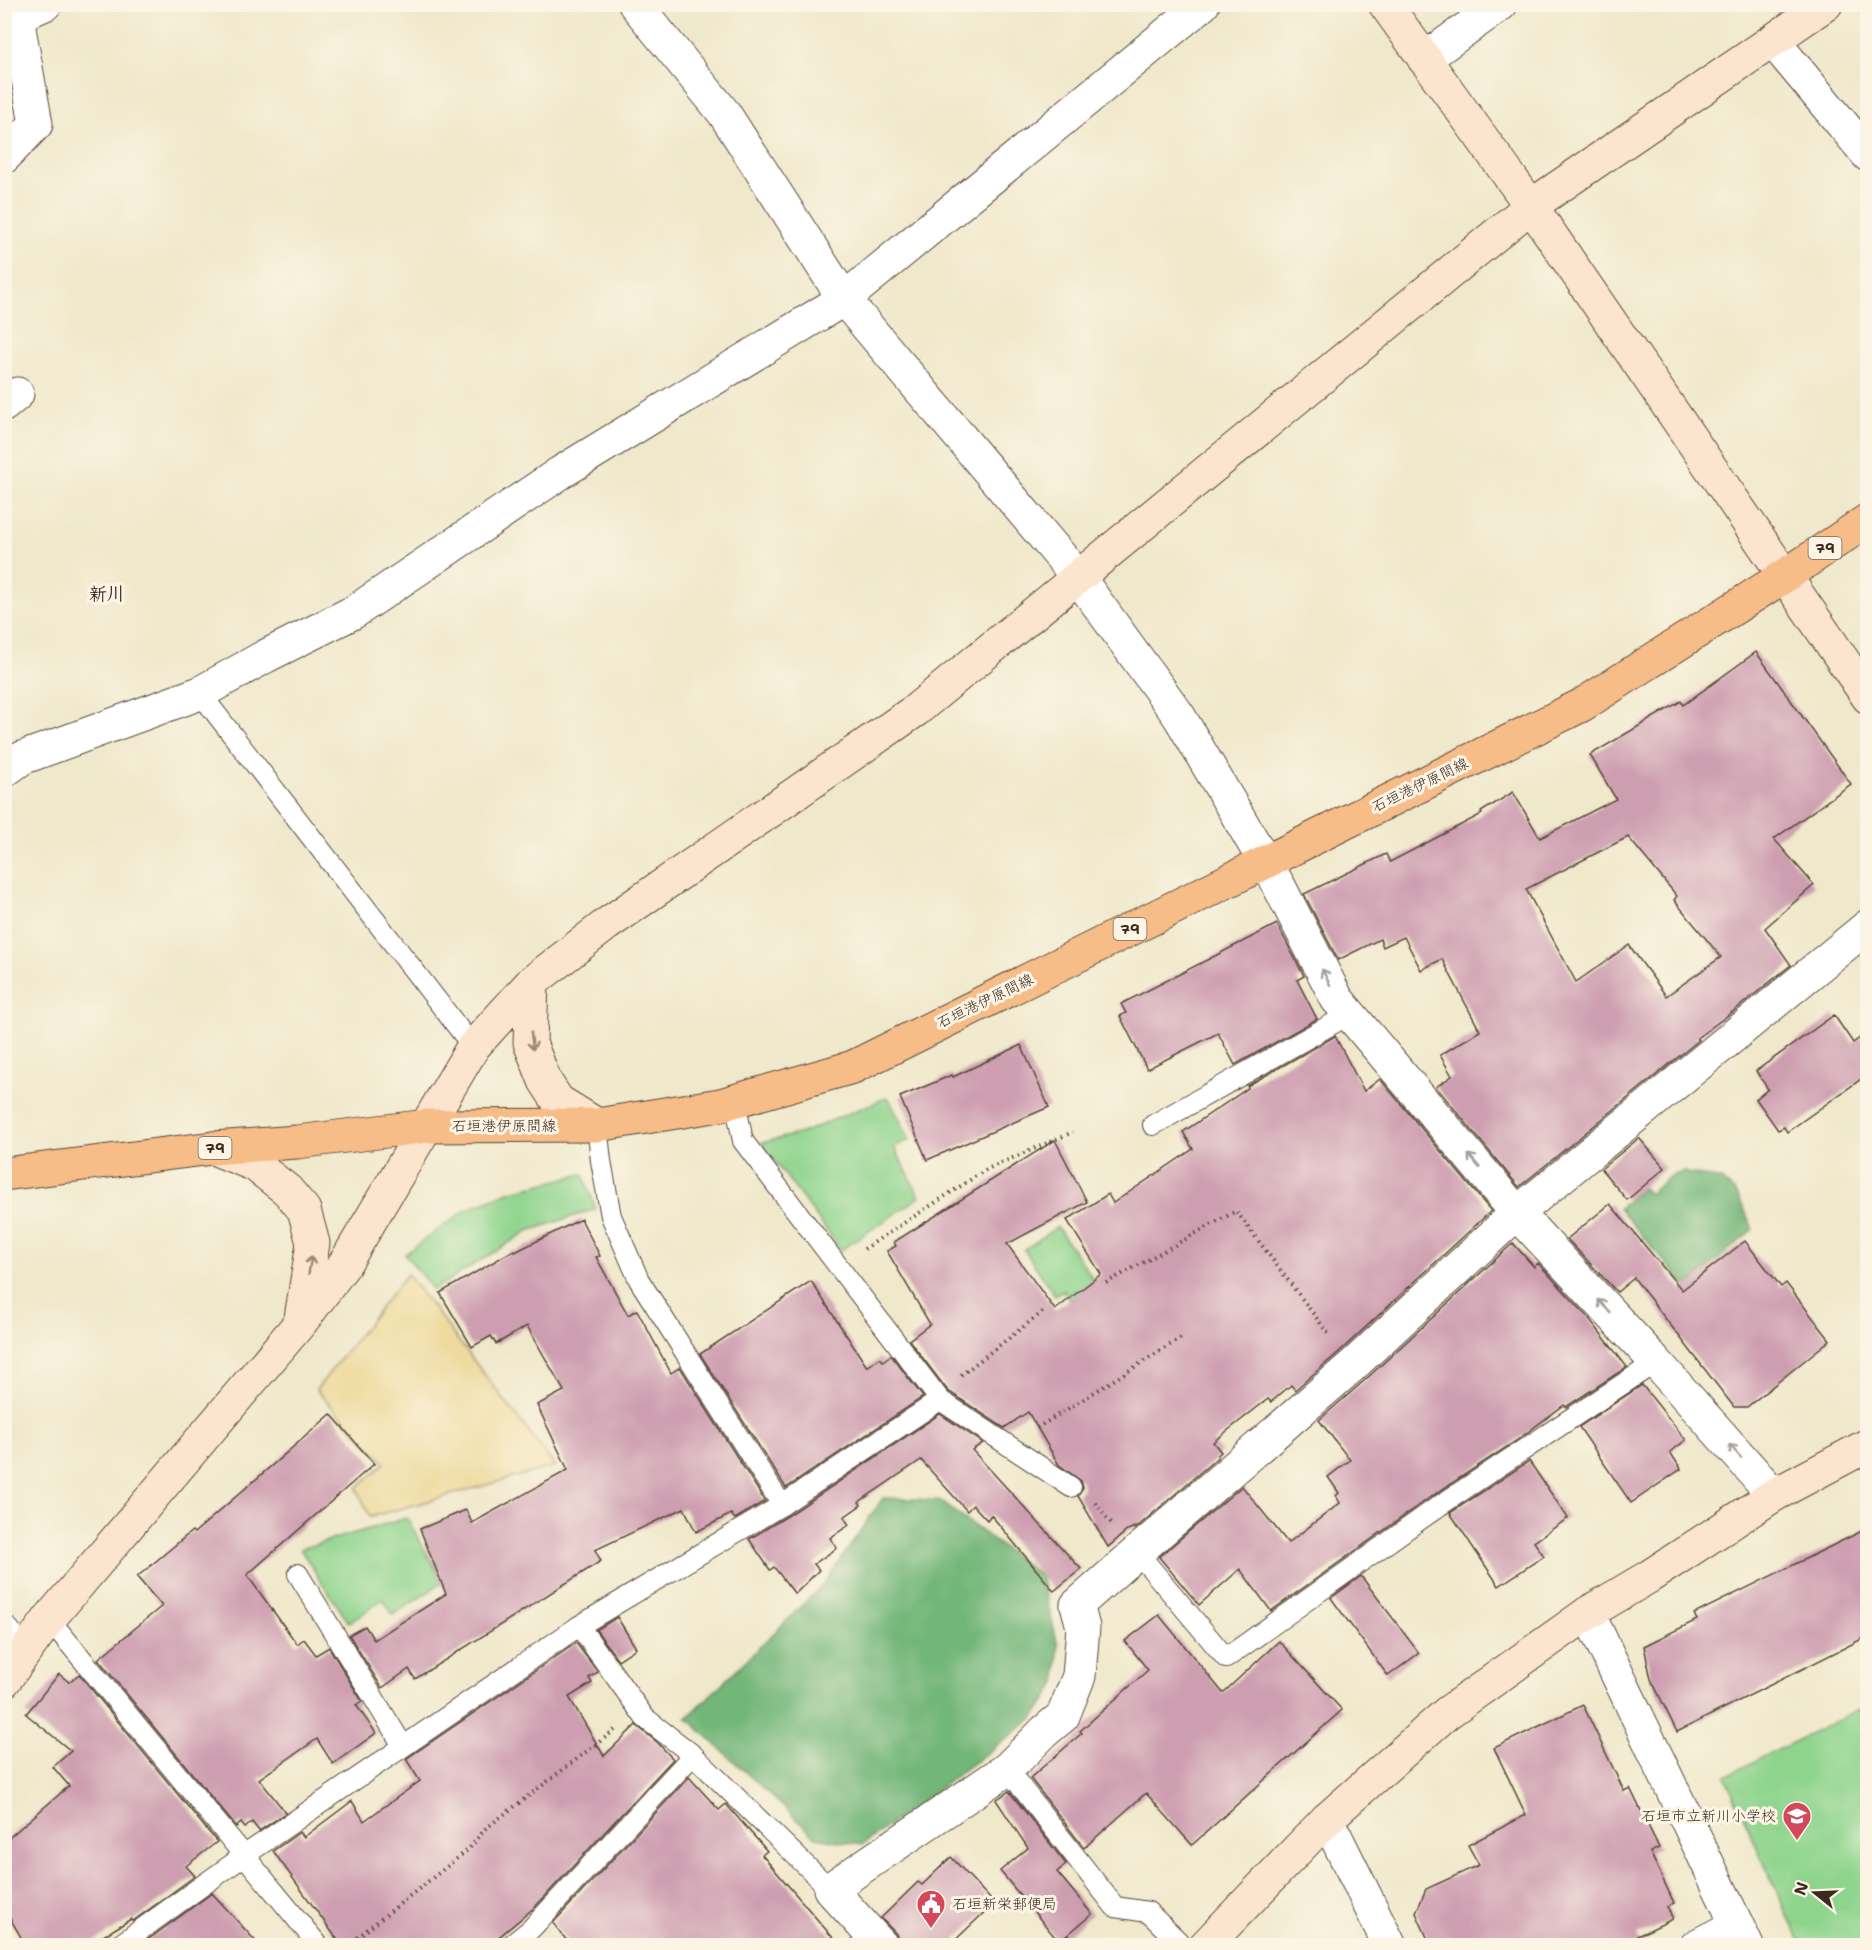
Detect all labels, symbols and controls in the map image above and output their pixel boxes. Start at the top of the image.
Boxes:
road number: 79 [1808,537,1842,559]
district label: 新川 [89,582,125,606]
street label: 石垣港伊原間線 [1368,753,1472,817]
road number: 79 [1114,918,1146,940]
street label: 石垣港伊原間線 [933,969,1037,1033]
one-way arrow [1320,969,1331,987]
one-way arrow [527,1030,538,1050]
street label: 石垣港伊原間線 [451,1116,557,1136]
road number: 79 [198,1137,232,1159]
one-way arrow [1468,1154,1481,1170]
one-way arrow [304,1255,315,1275]
one-way arrow [1597,1299,1611,1314]
one-way arrow [1728,1444,1742,1459]
school or university icon: 石垣市立新川小学校 [1781,1800,1813,1842]
place label: 石垣市立新川小学校 [1641,1806,1776,1826]
north arrow [1785,1863,1845,1923]
text: N [1789,1879,1813,1898]
public building icon: 石垣新栄郵便局 [915,1888,947,1930]
place label: 石垣新栄郵便局 [952,1894,1057,1914]

